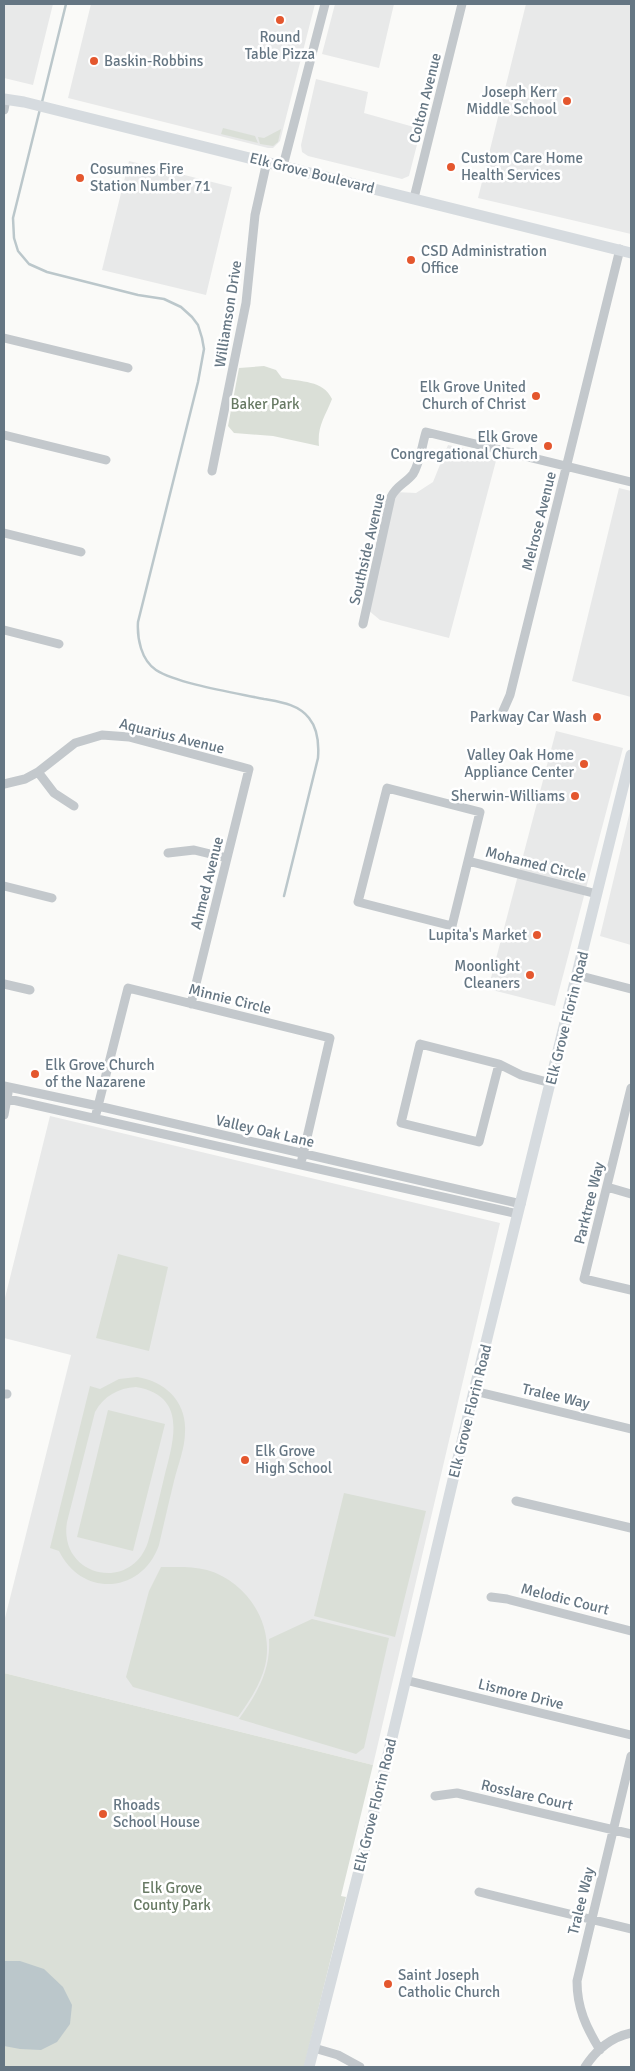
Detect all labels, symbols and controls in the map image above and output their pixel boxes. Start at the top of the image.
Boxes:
marker: Round Table Pizza [274,14,286,26]
place label: Round Table Pizza [245,28,315,63]
street label: Colton Avenue [405,51,445,145]
place label: Baskin-Robbins [104,52,204,70]
marker: Baskin-Robbins [88,55,100,67]
place label: Joseph Kerr Middle School [466,83,557,118]
marker: Joseph Kerr Middle School [561,95,573,107]
street label: Elk Grove Boulevard [248,149,376,197]
place label: Custom Care Home Health Services [461,149,583,184]
place label: Cosumnes Fire Station Number 71 [90,160,211,195]
marker: Custom Care Home Health Services [445,161,457,173]
marker: Cosumnes Fire Station Number 71 [74,172,86,184]
place label: CSD Administration Office [421,242,547,277]
marker: CSD Administration Office [405,254,417,266]
street label: Williamson Drive [211,259,245,369]
place label: Elk Grove United Church of Christ [420,378,526,413]
marker: Elk Grove United Church of Christ [530,390,542,402]
park label: Baker Park [230,395,300,413]
place label: Elk Grove Congregational Church [390,428,538,463]
marker: Elk Grove Congregational Church [542,440,554,452]
street label: Melrose Avenue [518,470,560,572]
street label: Southside Avenue [345,491,389,607]
place label: Parkway Car Wash [470,708,587,726]
marker: Parkway Car Wash [591,711,603,723]
street label: Aquarius Avenue [118,714,226,758]
place label: Valley Oak Home Appliance Center [464,746,574,781]
marker: Valley Oak Home Appliance Center [578,758,590,770]
place label: Sherwin-Williams [451,787,565,805]
marker: Sherwin-Williams [569,790,581,802]
street label: Ahmed Avenue [187,835,227,931]
street label: Mohamed Circle [484,843,588,885]
place label: Lupita's Market [428,926,527,944]
marker: Lupita's Market [531,929,543,941]
street label: Elk Grove Florin Road [542,949,592,1087]
place label: Moonlight Cleaners [454,957,520,992]
marker: Moonlight Cleaners [524,969,536,981]
street label: Minnie Circle [187,980,273,1018]
place label: Elk Grove Church of the Nazarene [45,1056,155,1091]
marker: Elk Grove Church of the Nazarene [29,1068,41,1080]
street label: Valley Oak Lane [214,1111,316,1151]
street label: Parktree Way [570,1160,608,1246]
street label: Elk Grove Florin Road [445,1342,495,1480]
street label: Tralee Way [520,1379,592,1413]
place label: Elk Grove High School [255,1442,332,1477]
marker: Elk Grove High School [239,1454,251,1466]
street label: Melodic Court [519,1579,611,1619]
street label: Lismore Drive [476,1675,566,1713]
street label: Elk Grove Florin Road [350,1736,400,1874]
street label: Rosslare Court [479,1776,575,1814]
place label: Rhoads School House [113,1796,200,1831]
marker: Rhoads School House [97,1808,109,1820]
street label: Tralee Way [564,1865,598,1937]
park label: Elk Grove County Park [133,1879,211,1914]
place label: Saint Joseph Catholic Church [398,1966,500,2001]
marker: Saint Joseph Catholic Church [382,1978,394,1990]

